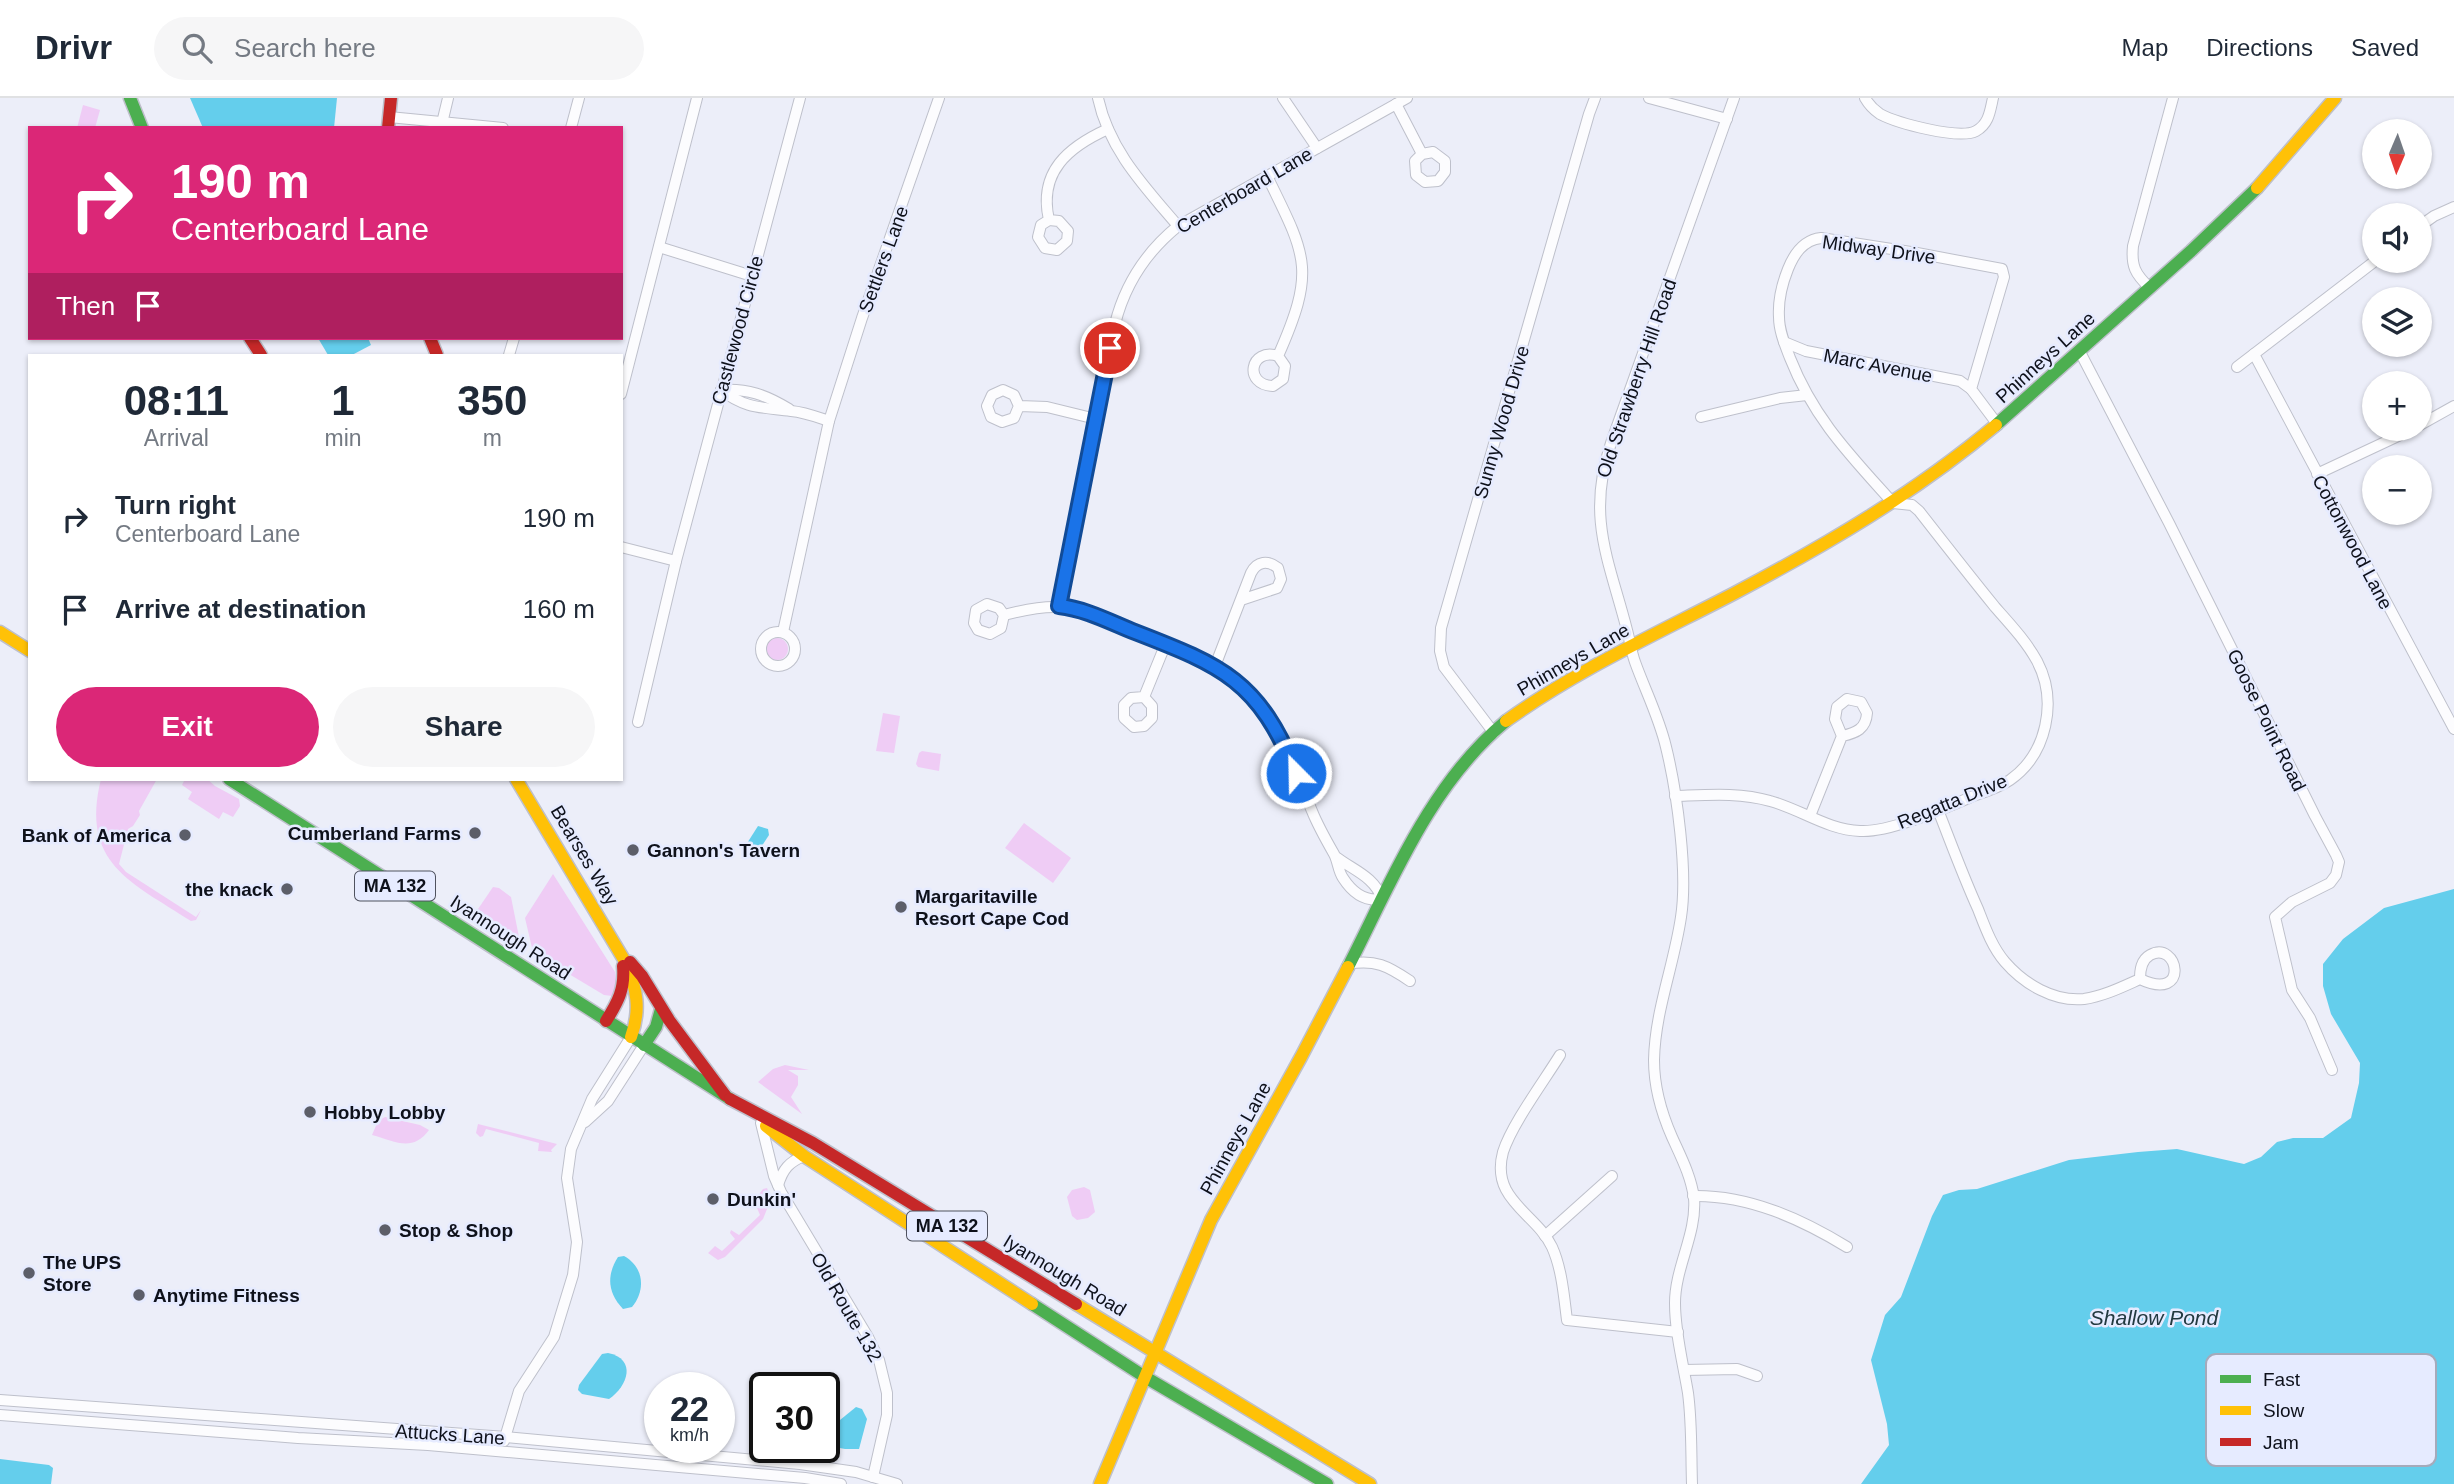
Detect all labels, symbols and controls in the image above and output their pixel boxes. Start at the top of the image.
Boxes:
search box [154,17,644,80]
text: Drivr [35,29,112,66]
icon: search [178,29,216,67]
text: Search here [234,33,376,63]
text: Map [2122,34,2168,61]
text: Directions [2206,34,2313,61]
text: Saved [2351,34,2419,61]
north arrow [2362,119,2432,189]
map controls [2362,119,2432,525]
street label: Centerboard Lane [1173,143,1316,238]
icon: right [56,154,147,245]
text: 190 m [171,154,310,208]
street label: Settlers Lane [854,203,912,315]
button: sound [2362,203,2432,273]
text: Centerboard Lane [171,211,429,247]
street label: Midway Drive [1821,231,1937,268]
street label: Castlewood Circle [708,253,767,407]
street label: Old Strawberry Hill Road [1593,276,1680,480]
icon: arrive [129,287,167,325]
button: layers [2362,287,2432,357]
text: Then [56,291,115,321]
street label: Phinneys Lane [1992,308,2099,407]
pin [1080,318,1140,378]
icon: arrive [1091,329,1129,367]
street label: Sunny Wood Drive [1470,343,1533,501]
street label: Marc Avenue [1822,345,1934,386]
button: + [2362,371,2432,441]
text: 08:11 [124,377,229,424]
text: 1 [331,377,355,424]
text: 350 [457,377,527,424]
text: Arrival [144,425,209,451]
text: min [324,425,362,451]
text: m [483,425,502,451]
button: − [2362,455,2432,525]
street label: Cottonwood Lane [2308,472,2397,613]
text: Turn right [115,490,236,520]
icon: right [56,500,94,538]
text: 190 m [523,503,595,533]
text: Centerboard Lane [115,521,300,547]
icon: arrive [56,591,94,629]
text: Arrive at destination [115,594,366,624]
text: 160 m [523,594,595,624]
street label: Phinneys Lane [1514,619,1633,700]
street label: Goose Point Road [2223,646,2310,795]
button: Exit [56,687,319,767]
button: Share [333,687,595,767]
position arrow [1259,736,1333,810]
street label: Regatta Drive [1894,770,2010,833]
street label: Bearses Way [547,802,623,909]
place label: Cumberland Farms [288,823,461,844]
place label: Bank of America [22,825,171,846]
marker: Cumberland Farms [467,825,483,841]
marker: Bank of America [177,827,193,843]
place label: Gannon's Tavern [647,840,800,861]
marker: Gannon's Tavern [625,842,641,858]
road number: MA 132 [355,872,435,900]
place label: the knack [185,879,273,900]
marker: the knack [279,881,295,897]
place label: Margaritaville Resort Cape Cod [915,886,1069,929]
street label: Iyannough Road [447,891,575,984]
marker: Margaritaville Resort Cape Cod [893,899,909,915]
street label: Phinneys Lane [1196,1078,1275,1198]
place label: Hobby Lobby [324,1102,446,1123]
marker: Hobby Lobby [302,1104,318,1120]
place label: Dunkin' [727,1189,796,1210]
marker: Dunkin' [705,1191,721,1207]
road number: MA 132 [907,1212,987,1240]
place label: Stop & Shop [399,1220,513,1241]
marker: Stop & Shop [377,1222,393,1238]
street label: Iyannough Road [1000,1231,1130,1320]
street label: Old Route 132 [807,1249,886,1366]
place label: The UPS Store [43,1252,121,1295]
marker: The UPS Store [21,1265,37,1281]
place label: Anytime Fitness [153,1285,300,1306]
marker: Anytime Fitness [131,1287,147,1303]
water label: Shallow Pond [2090,1306,2220,1329]
legend [2206,1354,2436,1466]
text: Fast [2263,1369,2301,1390]
speed limit sign: 30 [749,1372,840,1463]
text: 22 [670,1389,709,1428]
text: Slow [2263,1400,2304,1421]
street label: Attucks Lane [394,1420,505,1449]
text: km/h [670,1425,709,1445]
text: Jam [2263,1432,2299,1453]

